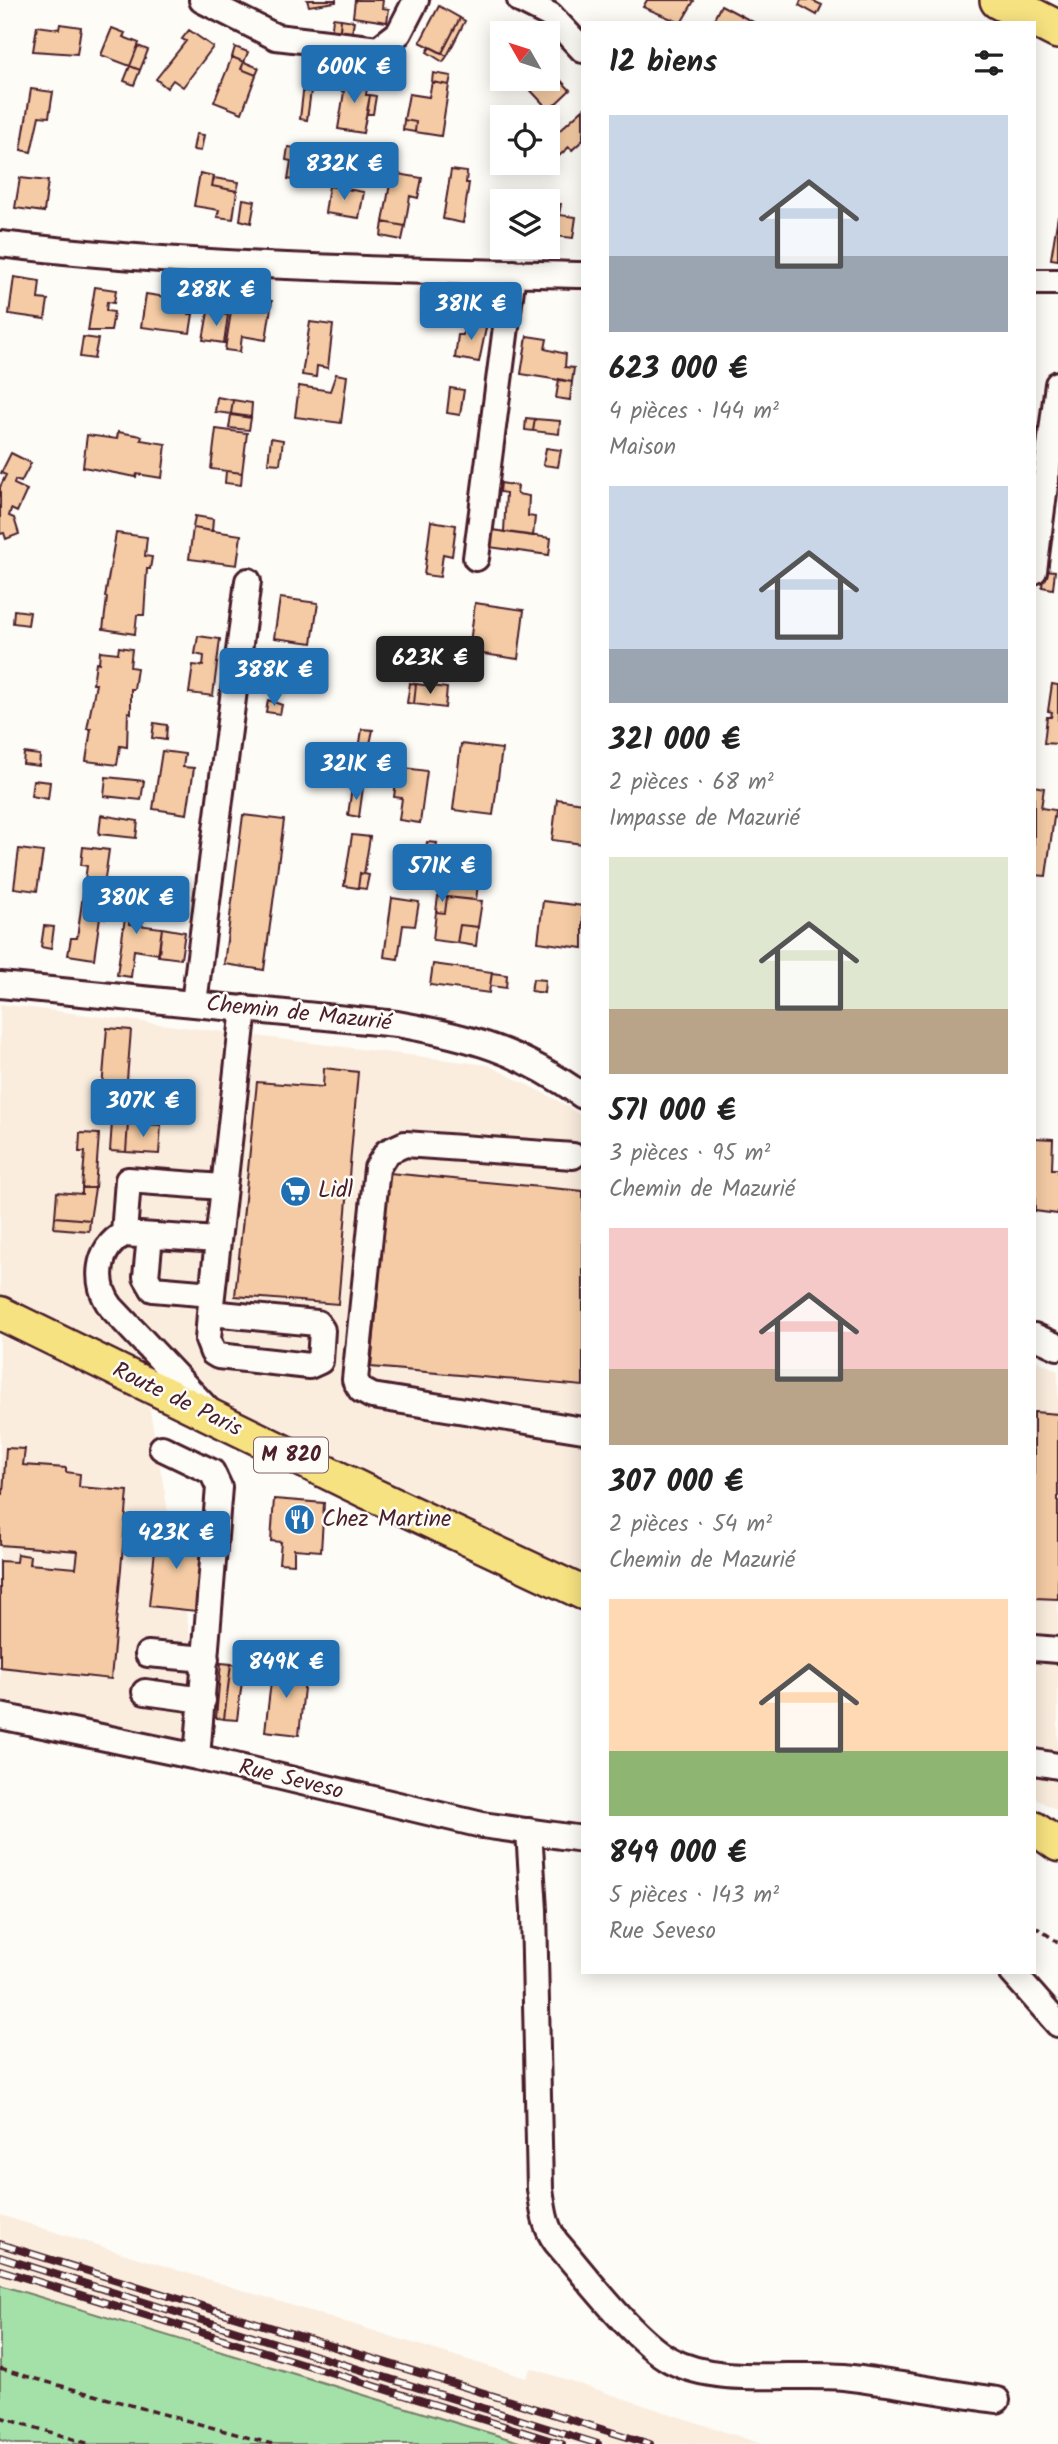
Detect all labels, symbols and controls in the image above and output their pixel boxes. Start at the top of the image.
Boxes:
north arrow [490,21,560,91]
map controls [490,21,560,259]
text: 12 biens [609,39,717,87]
icon: filters [970,44,1008,82]
pin: 600K € [297,46,411,105]
text: 600K € [317,50,391,86]
button: locate [490,105,560,175]
pin: 832K € [287,142,401,202]
text: 832K € [306,147,382,183]
icon: home [746,161,872,287]
button: layers [490,189,560,259]
pin: 288K € [159,268,273,328]
text: 288K € [177,273,255,309]
pin: 381K € [414,282,528,342]
text: 381K € [436,287,506,323]
text: 623 000 € [609,346,747,394]
text: 4 pièces · 144 m² [609,394,779,430]
text: Maison [609,430,676,466]
icon: home [746,532,872,658]
pin: 623K € [373,636,487,696]
text: 623K € [392,641,468,677]
pin: 388K € [217,648,331,708]
text: 388K € [235,653,313,689]
text: 321 000 € [609,717,740,765]
pin: 321K € [299,742,413,802]
text: 321K € [321,747,391,783]
text: 2 pièces · 68 m² [609,765,774,801]
text: Impasse de Mazurié [609,801,800,837]
pin: 571K € [385,844,499,904]
text: 571K € [409,849,475,885]
pin: 380K € [79,876,193,936]
text: 380K € [98,881,174,917]
icon: home [746,903,872,1029]
street label: Chemin de Mazurié [205,986,394,1042]
pin: 307K € [86,1080,200,1139]
text: 307K € [107,1084,179,1120]
text: 571 000 € [609,1088,736,1136]
text: 3 pièces · 95 m² [609,1136,770,1172]
text: Chemin de Mazurié [609,1172,795,1208]
place label: Lidl [318,1173,354,1209]
supermarket icon: Lidl [278,1174,312,1208]
icon: home [746,1274,872,1400]
street label: Route de Paris [106,1353,248,1447]
road number: M 820 [254,1438,328,1472]
text: 307 000 € [609,1459,743,1507]
place label: Chez Martine [322,1502,451,1538]
restaurant icon: Chez Martine [282,1503,316,1537]
text: 2 pièces · 54 m² [609,1507,772,1543]
pin: 423K € [119,1512,233,1571]
text: 423K € [138,1516,214,1552]
text: Chemin de Mazurié [609,1543,795,1579]
pin: 849K € [229,1640,343,1700]
text: 849K € [248,1645,324,1681]
icon: home [746,1645,872,1771]
street label: Rue Seveso [235,1750,347,1810]
text: 849 000 € [609,1830,747,1878]
text: 5 pièces · 143 m² [609,1878,779,1914]
text: Rue Seveso [609,1914,716,1950]

